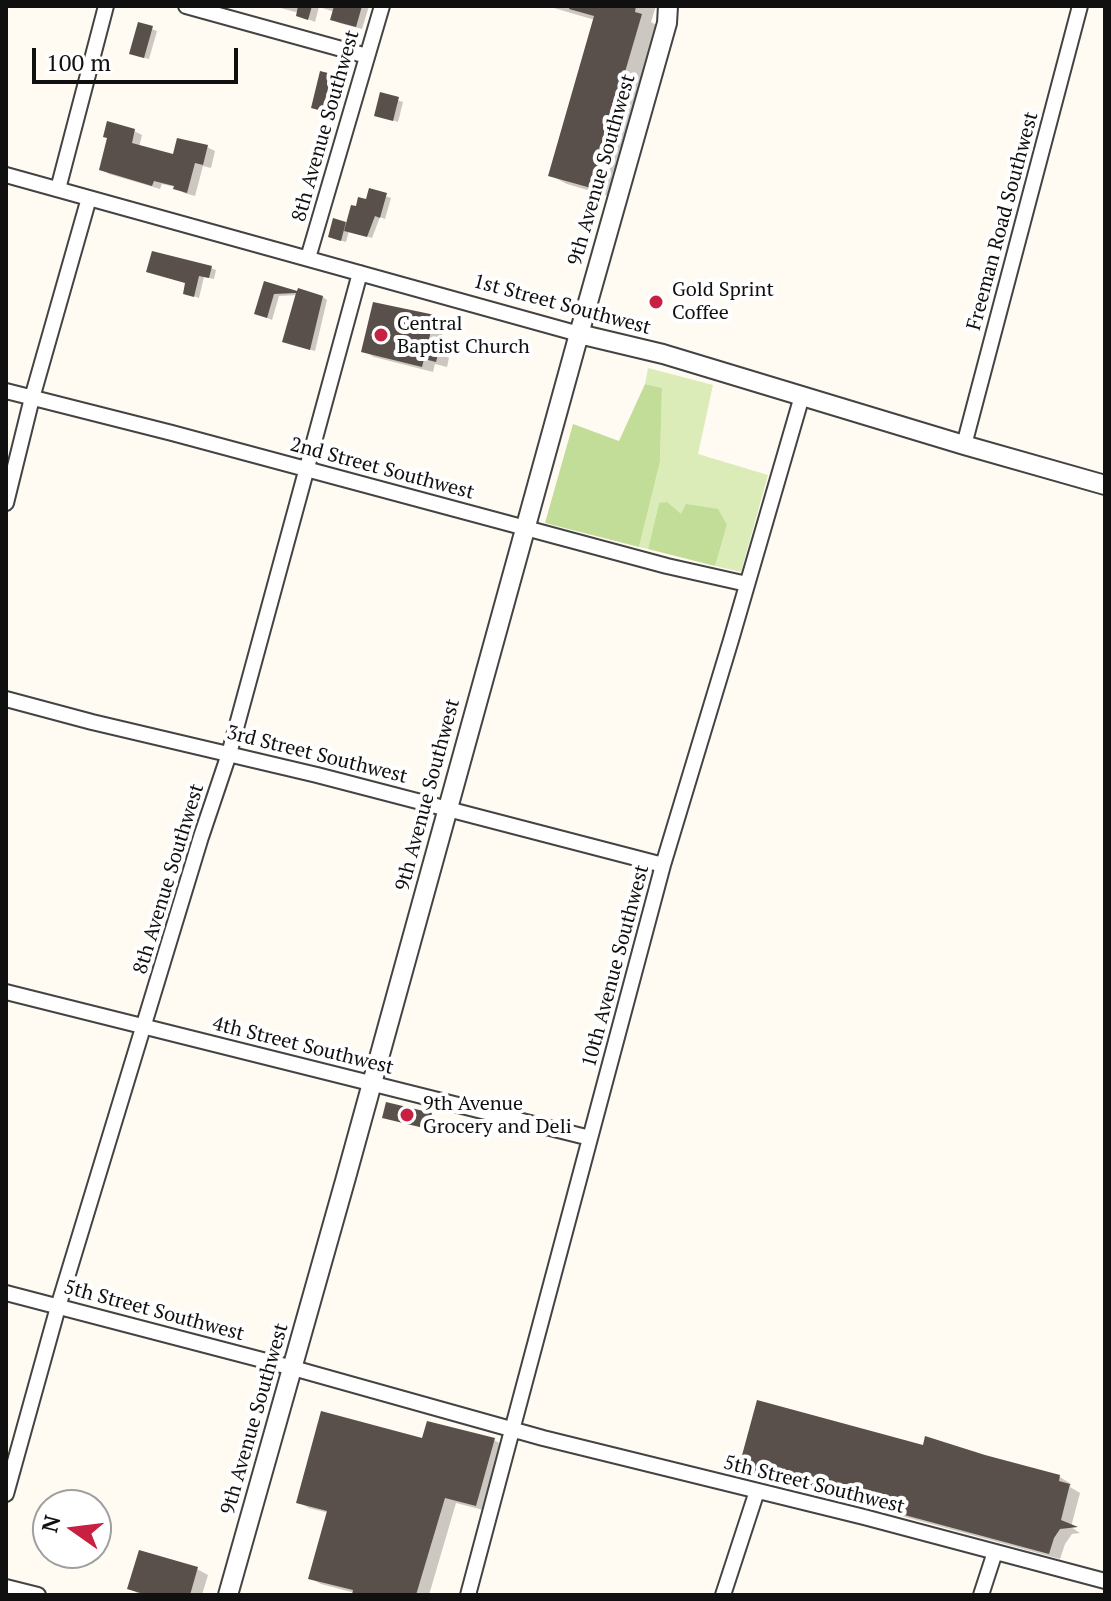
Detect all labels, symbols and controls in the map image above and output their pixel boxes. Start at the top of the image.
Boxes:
street label: 8th Avenue Southwest [287,28,365,224]
scale bar [36,32,242,82]
text: 100 m [46,46,111,78]
street label: 9th Avenue Southwest [563,72,641,268]
street label: Freeman Road Southwest [962,109,1044,333]
street label: 1st Street Southwest [471,270,653,340]
place label: Gold Sprint Coffee [672,278,774,325]
marker: Gold Sprint Coffee [647,293,665,311]
place label: Central Baptist Church [397,312,530,359]
marker: Central Baptist Church [372,326,390,344]
street label: 2nd Street Southwest [287,433,477,505]
street label: 9th Avenue Southwest [391,696,465,894]
street label: 3rd Street Southwest [224,721,410,789]
street label: 8th Avenue Southwest [129,781,209,977]
street label: 10th Avenue Southwest [577,862,655,1070]
street label: 4th Street Southwest [210,1012,396,1080]
place label: 9th Avenue Grocery and Deli [423,1092,572,1139]
marker: 9th Avenue Grocery and Deli [398,1106,416,1124]
street label: 5th Street Southwest [61,1275,247,1347]
street label: 9th Avenue Southwest [216,1321,294,1517]
street label: 5th Street Southwest [721,1451,907,1519]
north arrow [32,1489,112,1569]
text: N [34,1512,66,1535]

